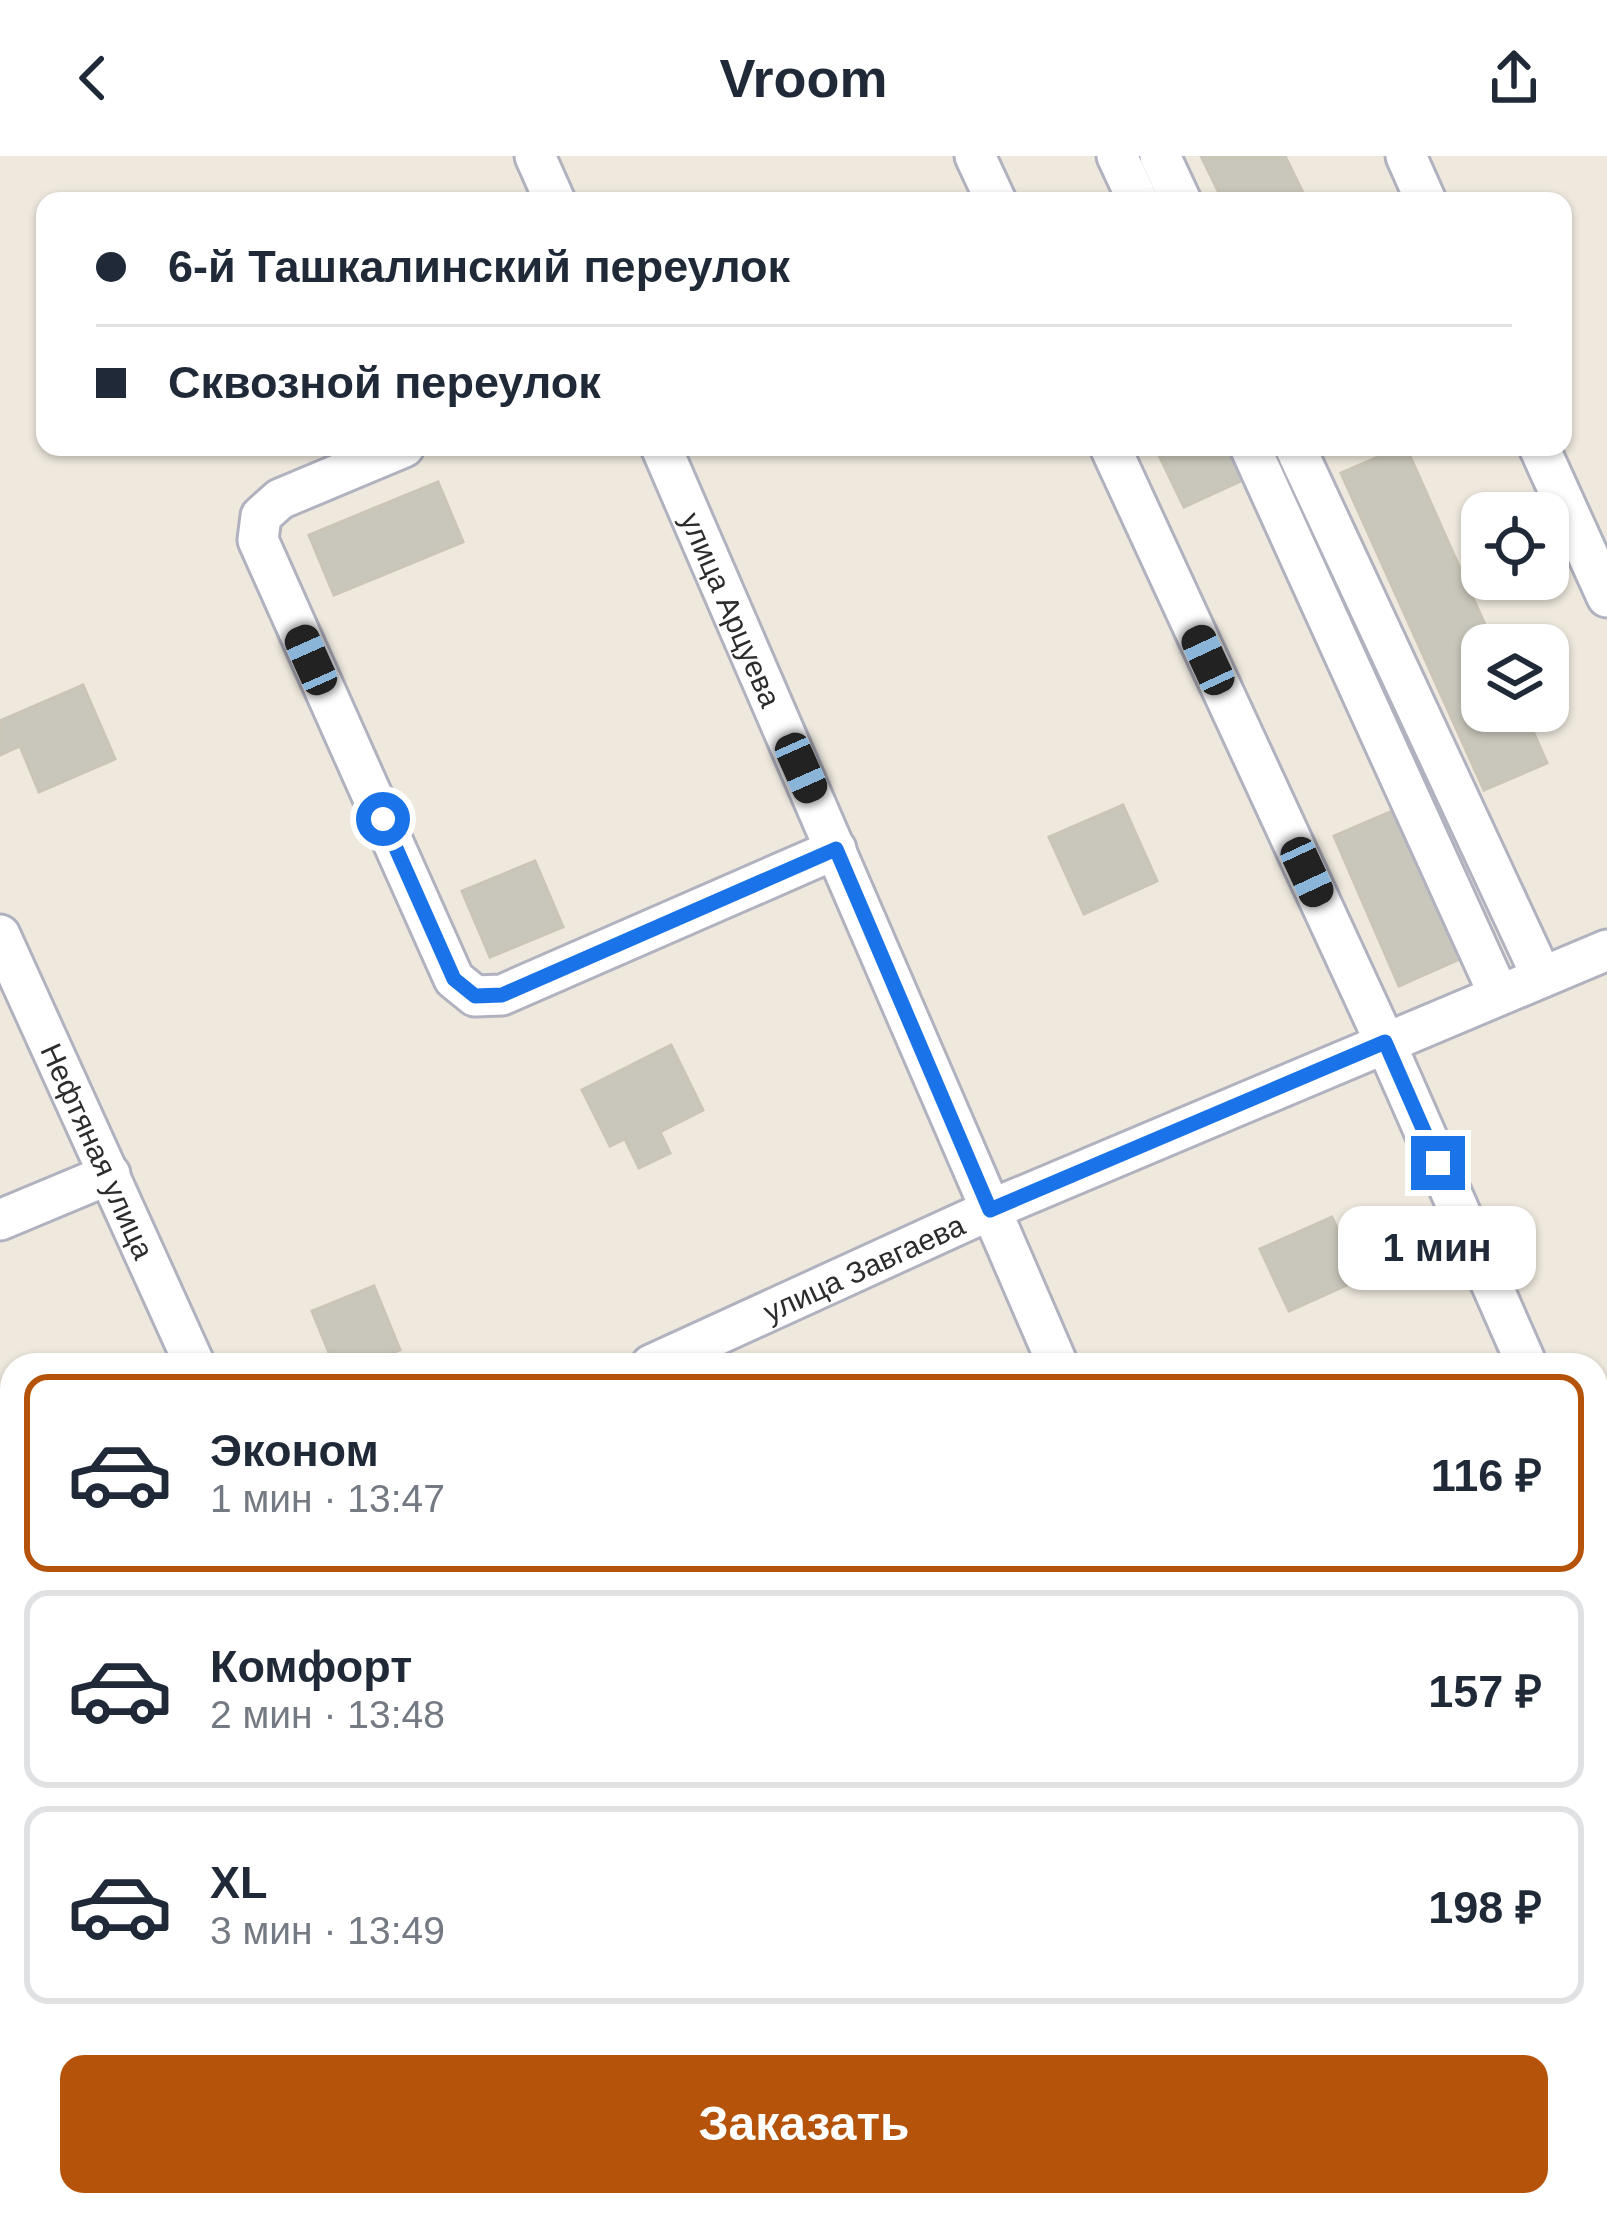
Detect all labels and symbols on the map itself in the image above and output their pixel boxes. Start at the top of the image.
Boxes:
street label: улица Арцуева [675,507,788,712]
car [280,620,342,700]
car [1176,620,1240,700]
car [770,728,832,808]
route start [356,792,410,846]
car [1275,832,1339,912]
street label: Нефтяная улица [35,1038,161,1264]
route end [1411,1136,1465,1190]
callout: 1 мин [1339,1205,1537,1289]
street label: улица Завгаева [758,1207,970,1328]

